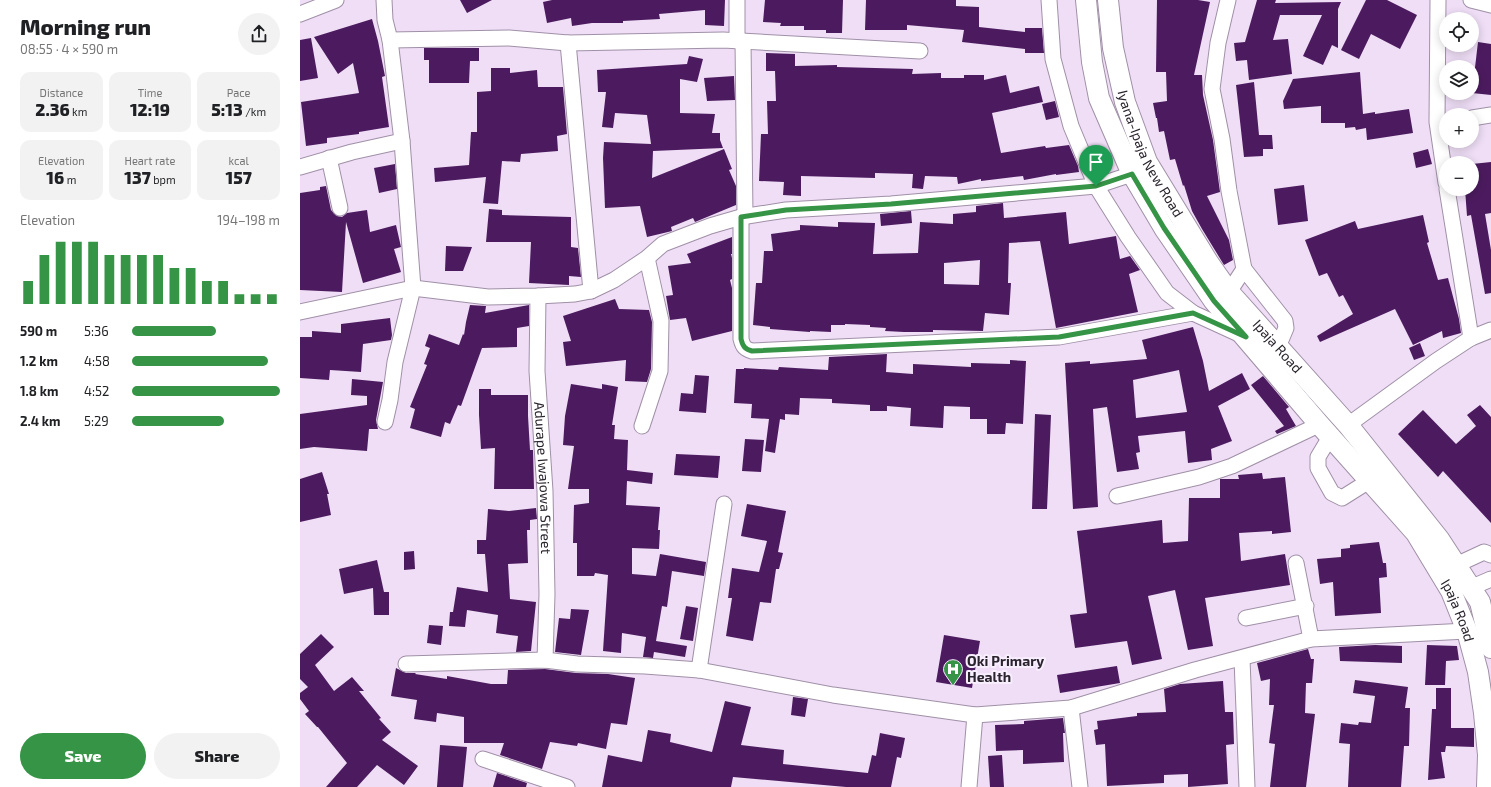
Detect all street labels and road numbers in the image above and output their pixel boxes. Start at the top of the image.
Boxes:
street label: Iyana-Ipaja New Road [1115,88,1187,220]
street label: Ipaja Road [1250,316,1306,376]
street label: Adurape Iwajowa Street [531,401,555,554]
street label: Ipaja Road [1438,576,1478,643]

